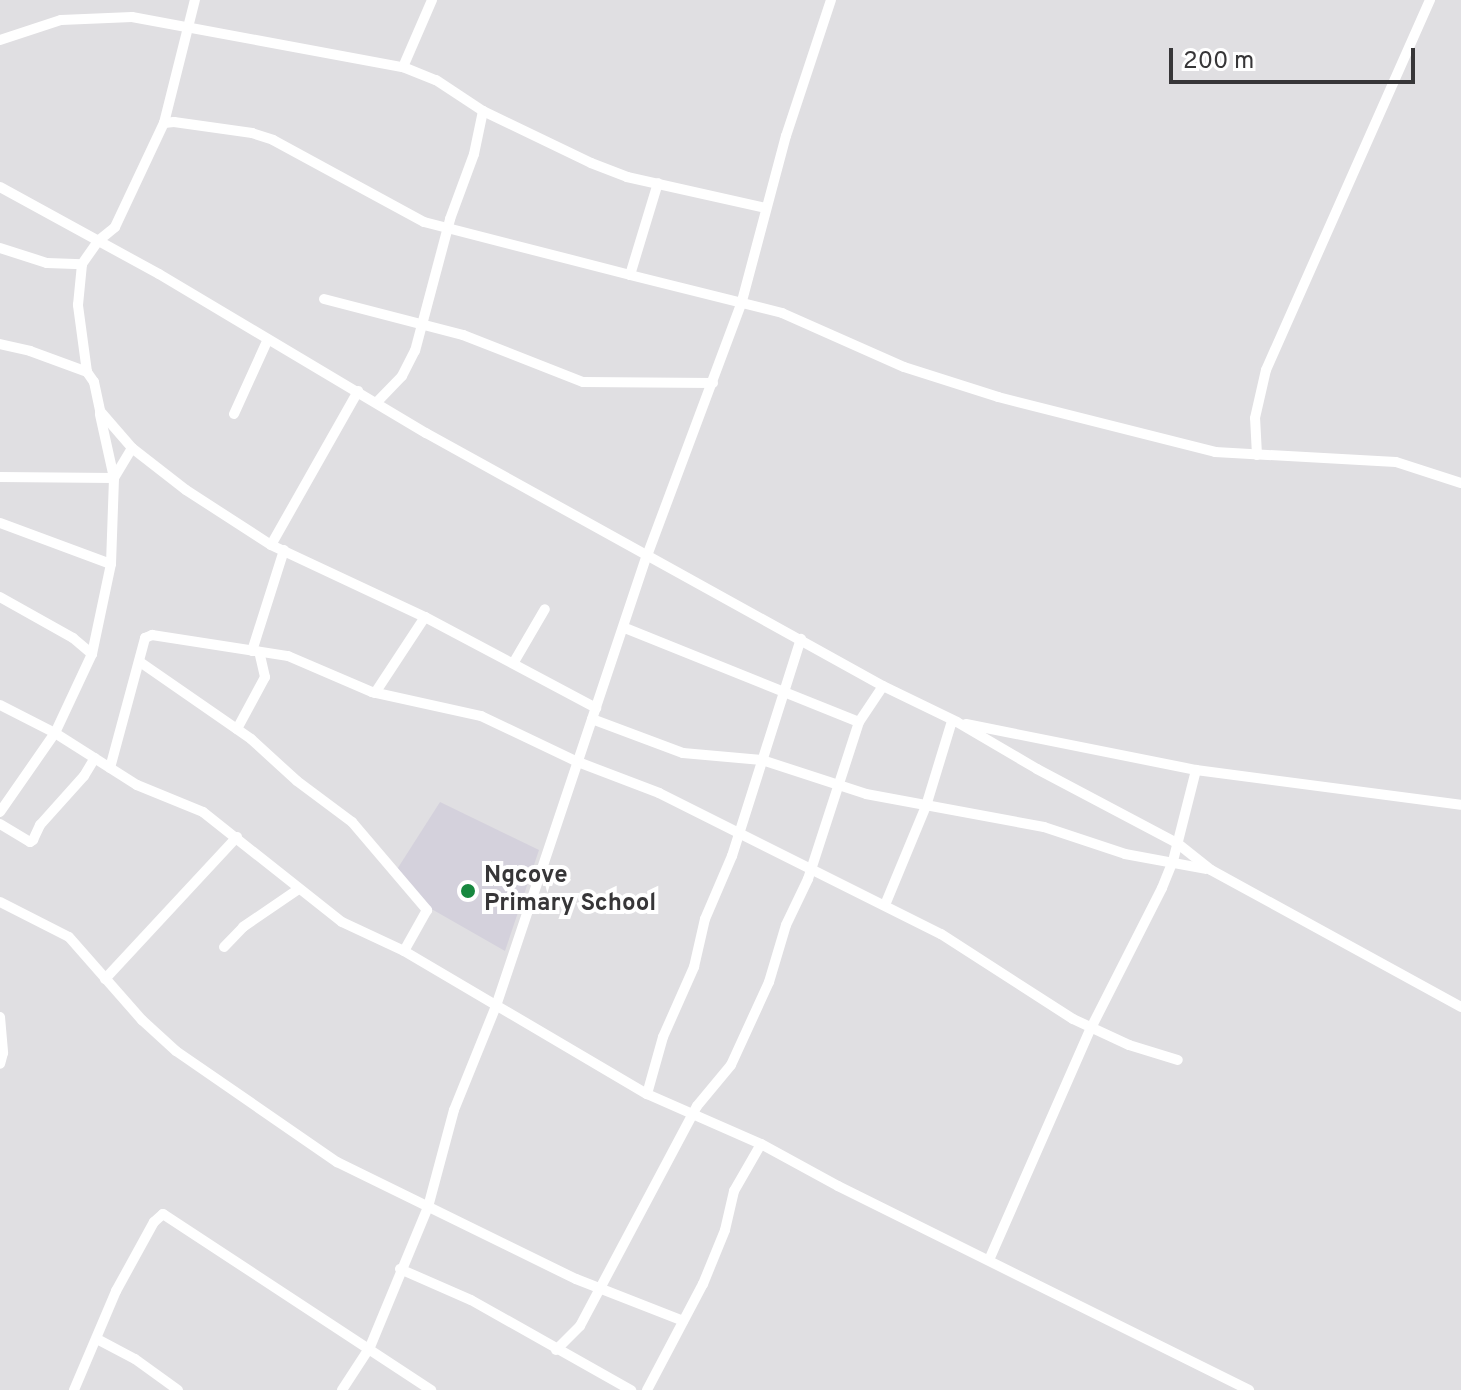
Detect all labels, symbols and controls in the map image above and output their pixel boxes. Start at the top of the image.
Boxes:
scale bar [1173,32,1419,82]
text: 200 m [1183,47,1254,77]
place label: Ngcove Primary School [484,863,656,919]
marker: Ngcove Primary School [459,882,477,900]

